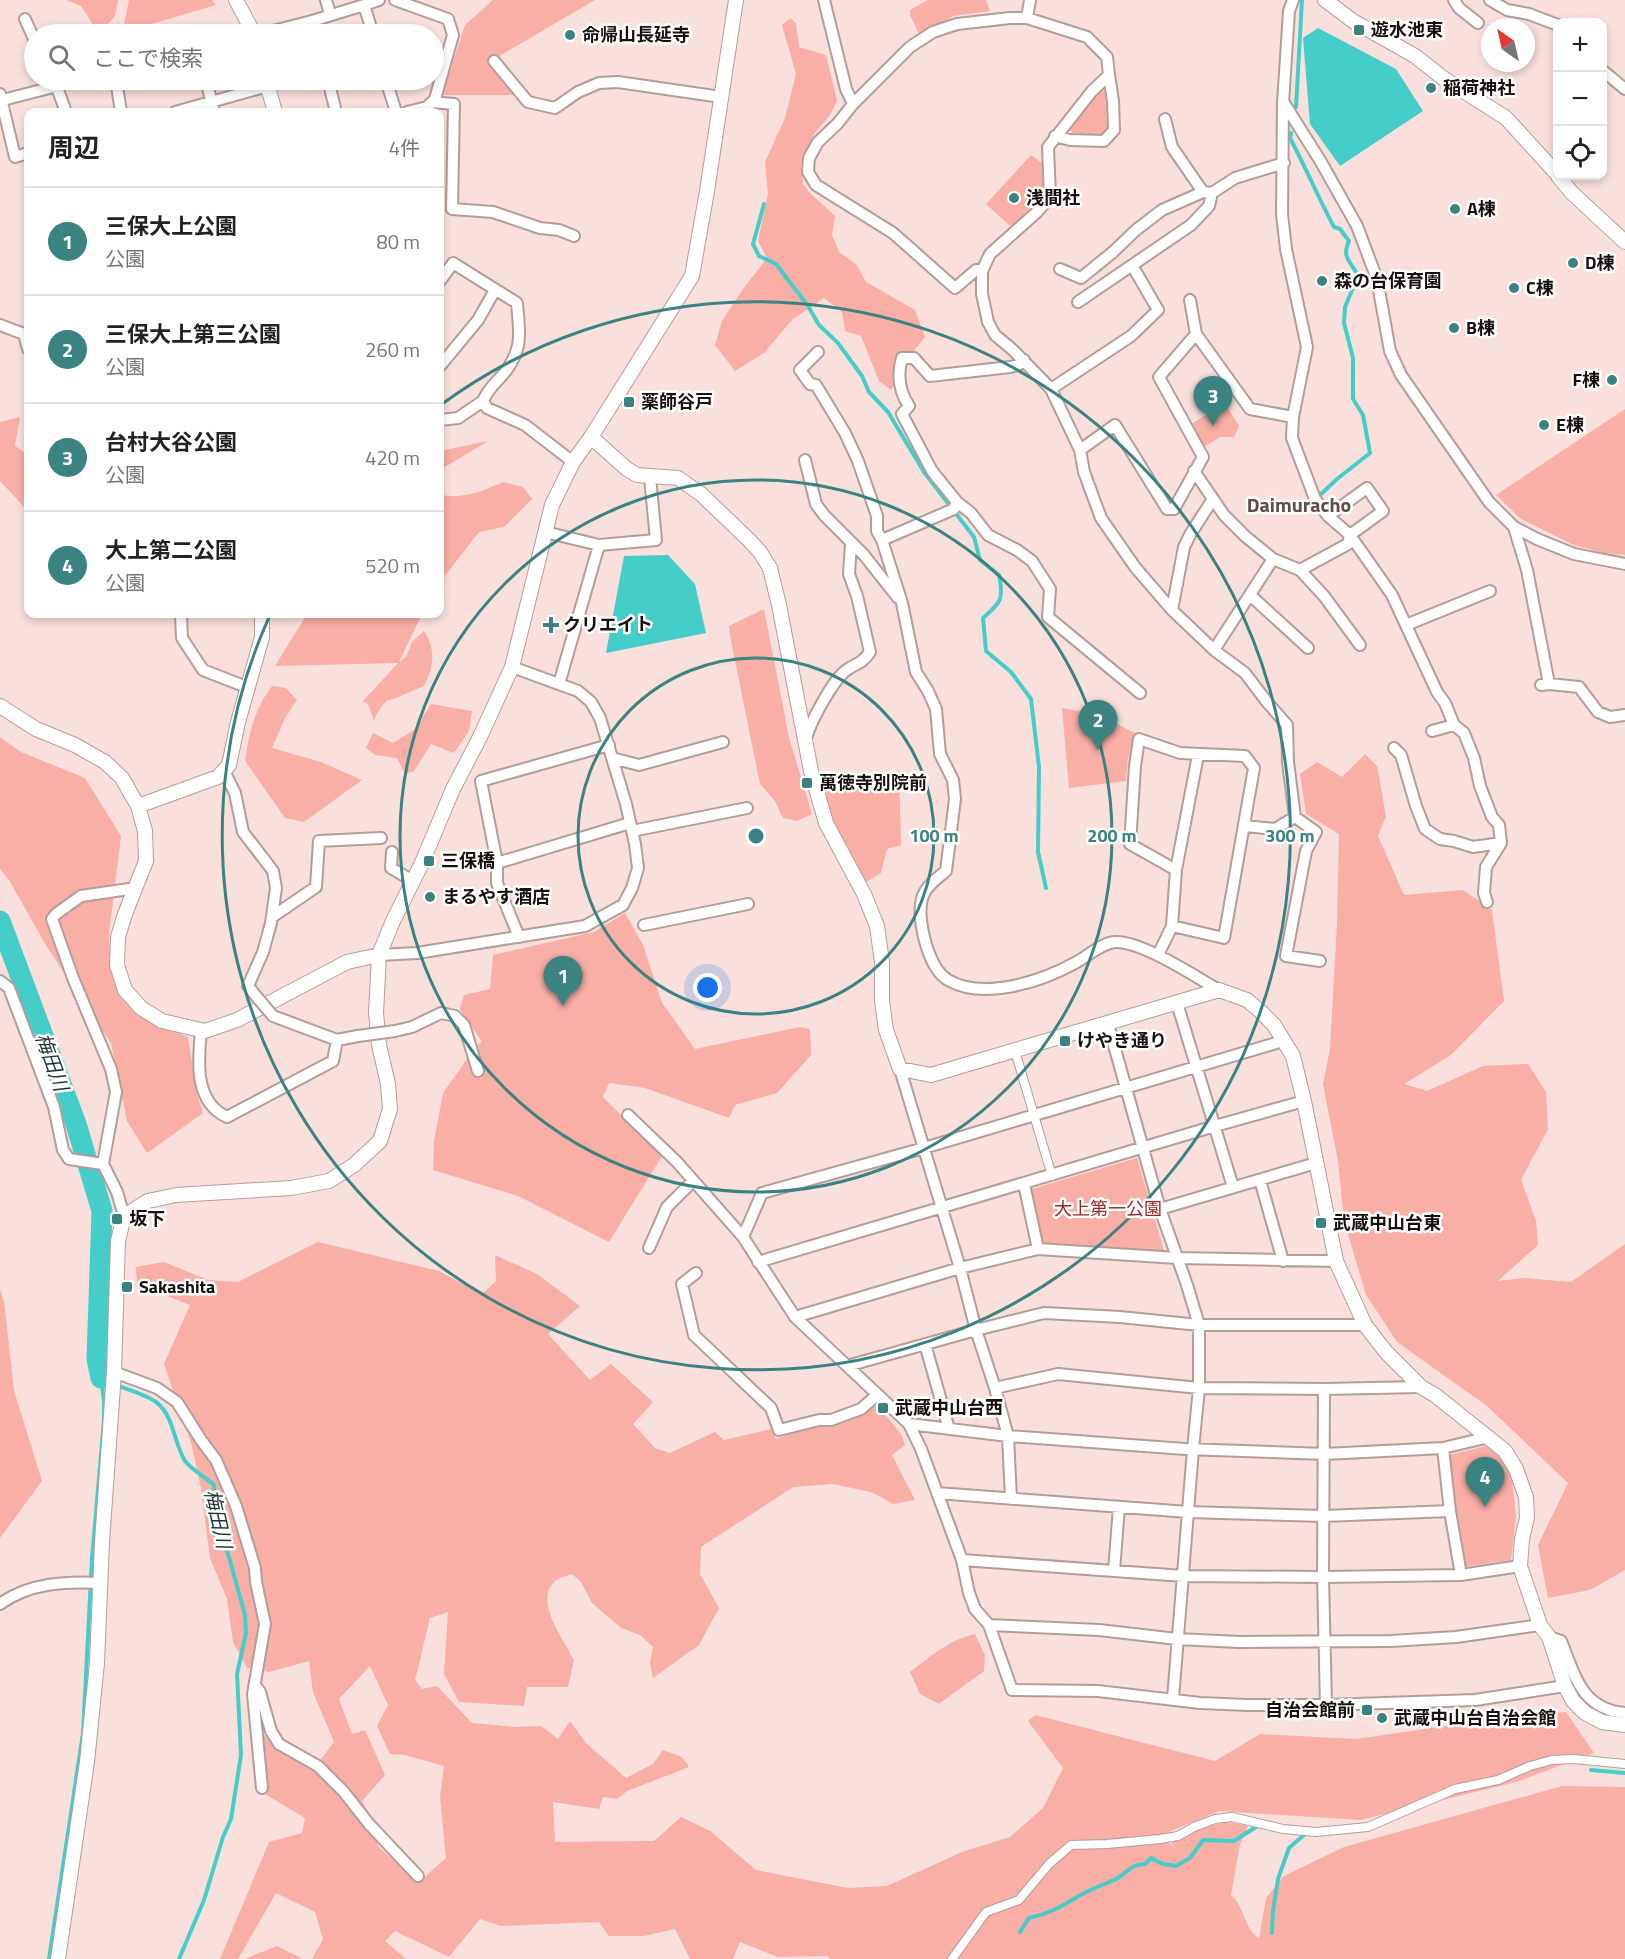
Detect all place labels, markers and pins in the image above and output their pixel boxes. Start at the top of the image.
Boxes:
place label: 遊水池東 [1371,16,1443,43]
place label: 命帰山長延寺 [582,21,690,48]
marker: 遊水池東 [1352,23,1366,37]
marker: 命帰山長延寺 [563,28,577,42]
place label: 稲荷神社 [1443,74,1515,101]
marker: 稲荷神社 [1424,81,1438,95]
place label: 浅間社 [1026,184,1080,211]
marker: 浅間社 [1007,191,1021,205]
place label: A棟 [1467,195,1496,222]
marker: A棟 [1448,202,1462,216]
place label: D棟 [1585,249,1614,276]
marker: D棟 [1566,256,1580,270]
place label: 森の台保育園 [1334,267,1442,294]
marker: 森の台保育園 [1315,274,1329,288]
place label: C棟 [1526,274,1554,301]
marker: C棟 [1507,281,1521,295]
place label: B棟 [1466,314,1495,341]
marker: B棟 [1447,321,1461,335]
place label: F棟 [1572,366,1600,393]
marker: F棟 [1605,373,1619,387]
pin: 3 [1194,376,1232,426]
place label: 薬師谷戸 [641,388,713,415]
marker: 薬師谷戸 [622,395,636,409]
place label: E棟 [1556,411,1584,438]
marker: E棟 [1537,418,1551,432]
place label: クリエイト [563,611,653,638]
marker: クリエイト [544,618,558,632]
pin: 2 [1078,700,1118,750]
place label: 萬徳寺別院前 [819,769,927,796]
marker: 萬徳寺別院前 [800,776,814,790]
centre of rings [746,826,766,846]
place label: 三保橋 [441,847,495,874]
marker: 三保橋 [422,854,436,868]
place label: まるやす酒店 [442,883,550,910]
marker: まるやす酒店 [423,890,437,904]
pin: 1 [544,956,582,1006]
place label: けやき通り [1077,1027,1167,1054]
marker: けやき通り [1058,1034,1072,1048]
place label: 坂下 [129,1205,165,1232]
place label: 武蔵中山台東 [1333,1209,1441,1236]
marker: 坂下 [110,1212,124,1226]
marker: 武蔵中山台東 [1314,1216,1328,1230]
place label: Sakashita [139,1273,215,1300]
marker: Sakashita [120,1280,134,1294]
place label: 武蔵中山台西 [895,1394,1003,1421]
marker: 武蔵中山台西 [876,1401,890,1415]
pin: 4 [1466,1458,1504,1507]
place label: 自治会館前 [1265,1696,1355,1723]
marker: 自治会館前 [1360,1703,1374,1717]
place label: 武蔵中山台自治会館 [1394,1704,1556,1731]
marker: 武蔵中山台自治会館 [1375,1711,1389,1725]

